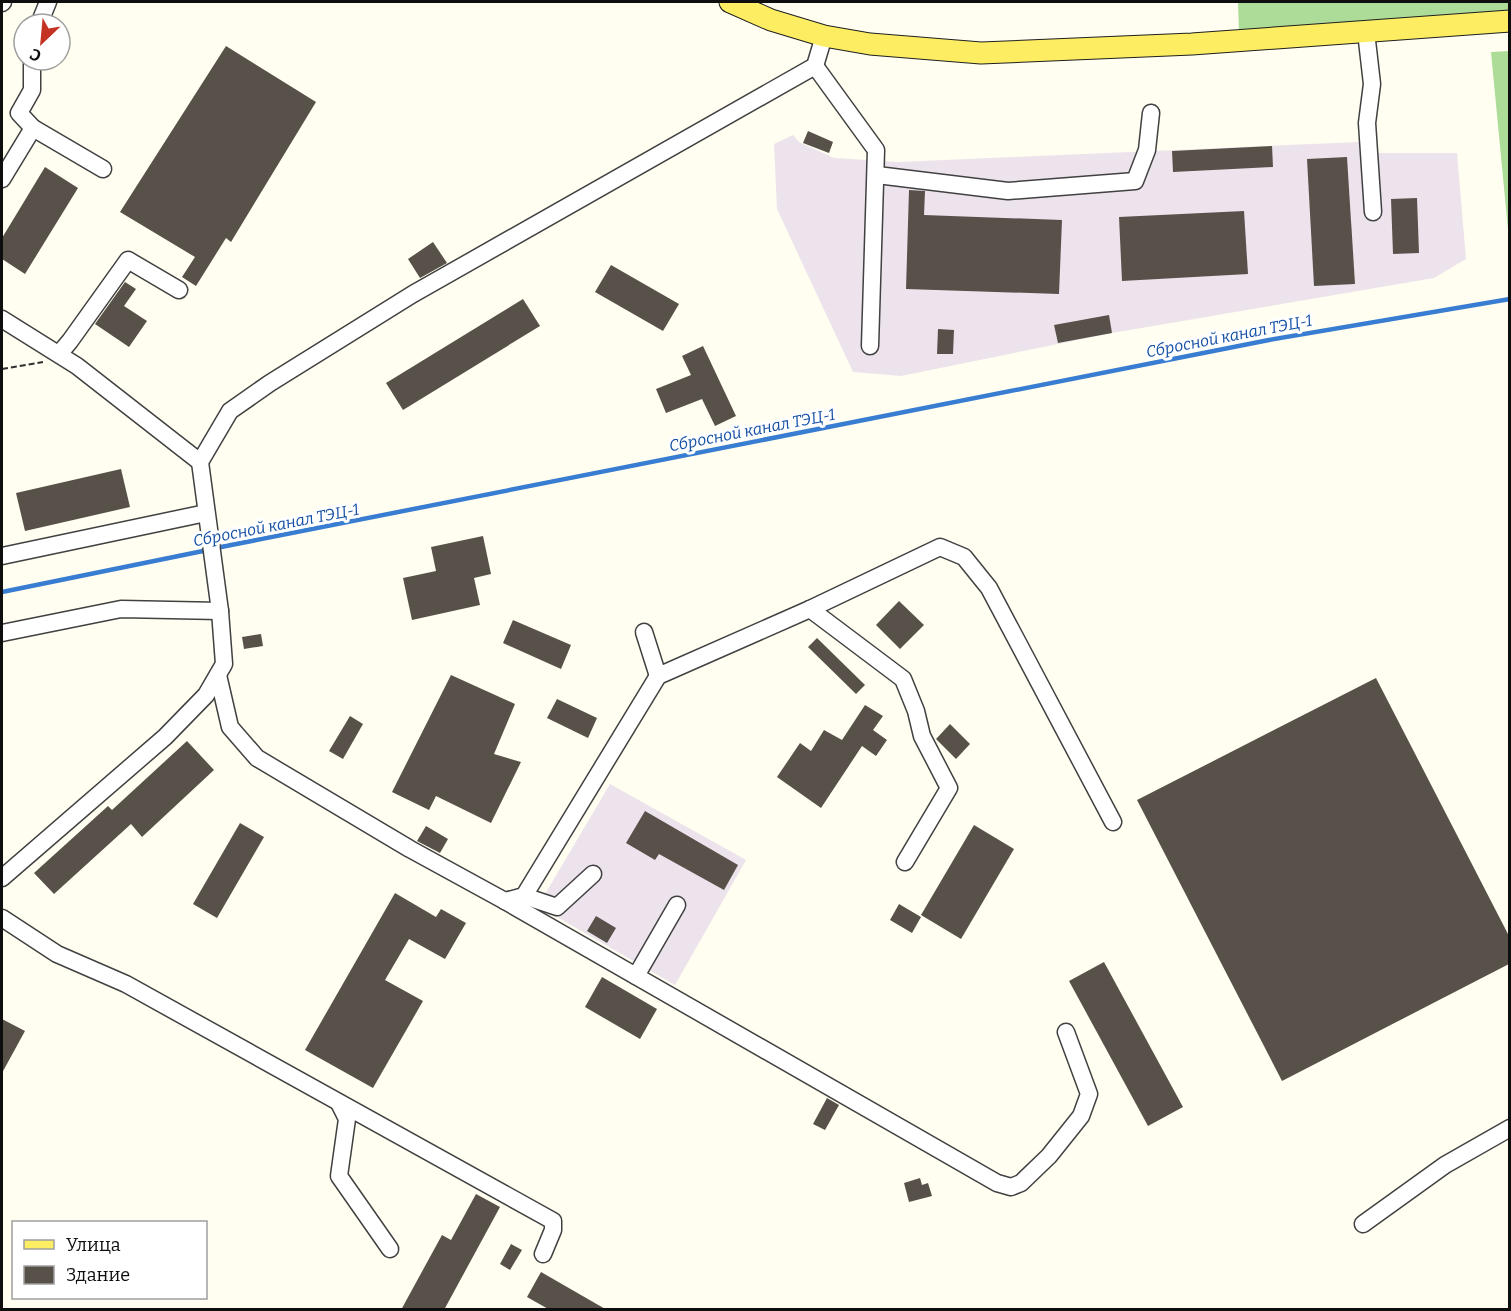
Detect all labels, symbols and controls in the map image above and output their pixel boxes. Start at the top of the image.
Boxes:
north arrow [12,12,72,72]
text: С [27,44,44,66]
water label: Сбросной канал ТЭЦ-1 [1144,311,1314,361]
water label: Сбросной канал ТЭЦ-1 [667,405,837,455]
water label: Сбросной канал ТЭЦ-1 [191,500,361,550]
legend [12,1221,207,1299]
text: Улица [66,1234,121,1256]
text: Здание [66,1264,130,1286]

